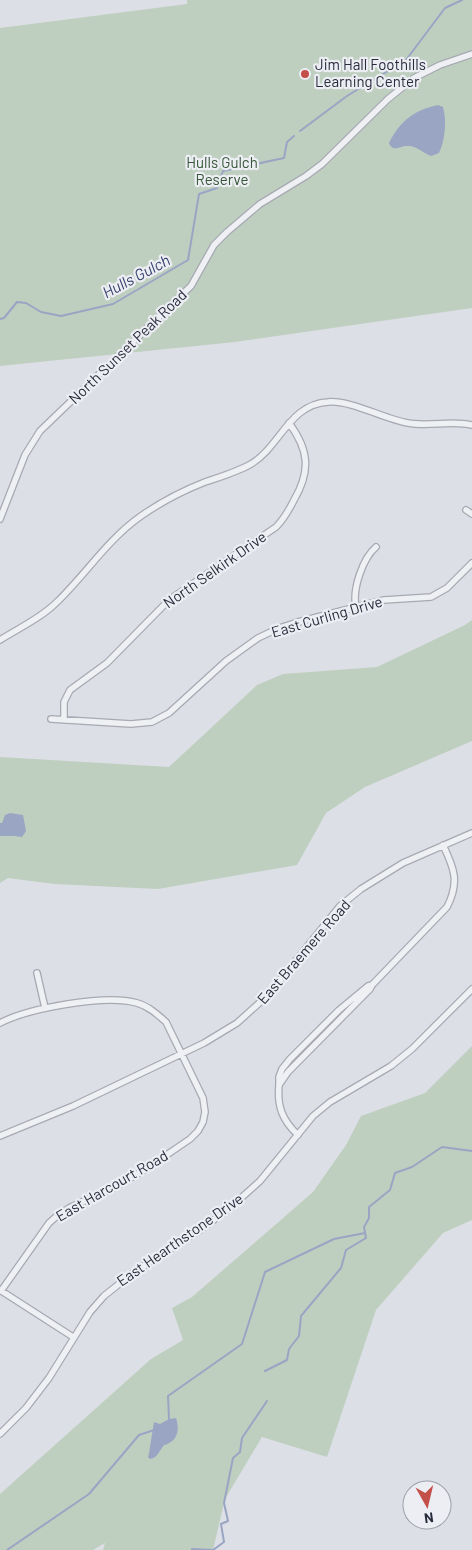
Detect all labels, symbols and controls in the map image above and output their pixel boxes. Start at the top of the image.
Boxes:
place label: Jim Hall Foothills Learning Center [315,55,426,90]
marker: Jim Hall Foothills Learning Center [299,68,311,80]
park label: Hulls Gulch Reserve [186,153,258,188]
water label: Hulls Gulch [99,250,173,301]
street label: North Sunset Peak Road [65,285,190,407]
street label: North Selkirk Drive [160,527,269,611]
street label: East Curling Drive [269,592,384,641]
street label: East Braemere Road [253,895,354,1007]
street label: East Harcourt Road [52,1146,171,1225]
street label: East Hearthstone Drive [113,1189,246,1290]
north arrow [402,1480,452,1530]
text: N [423,1509,435,1527]

